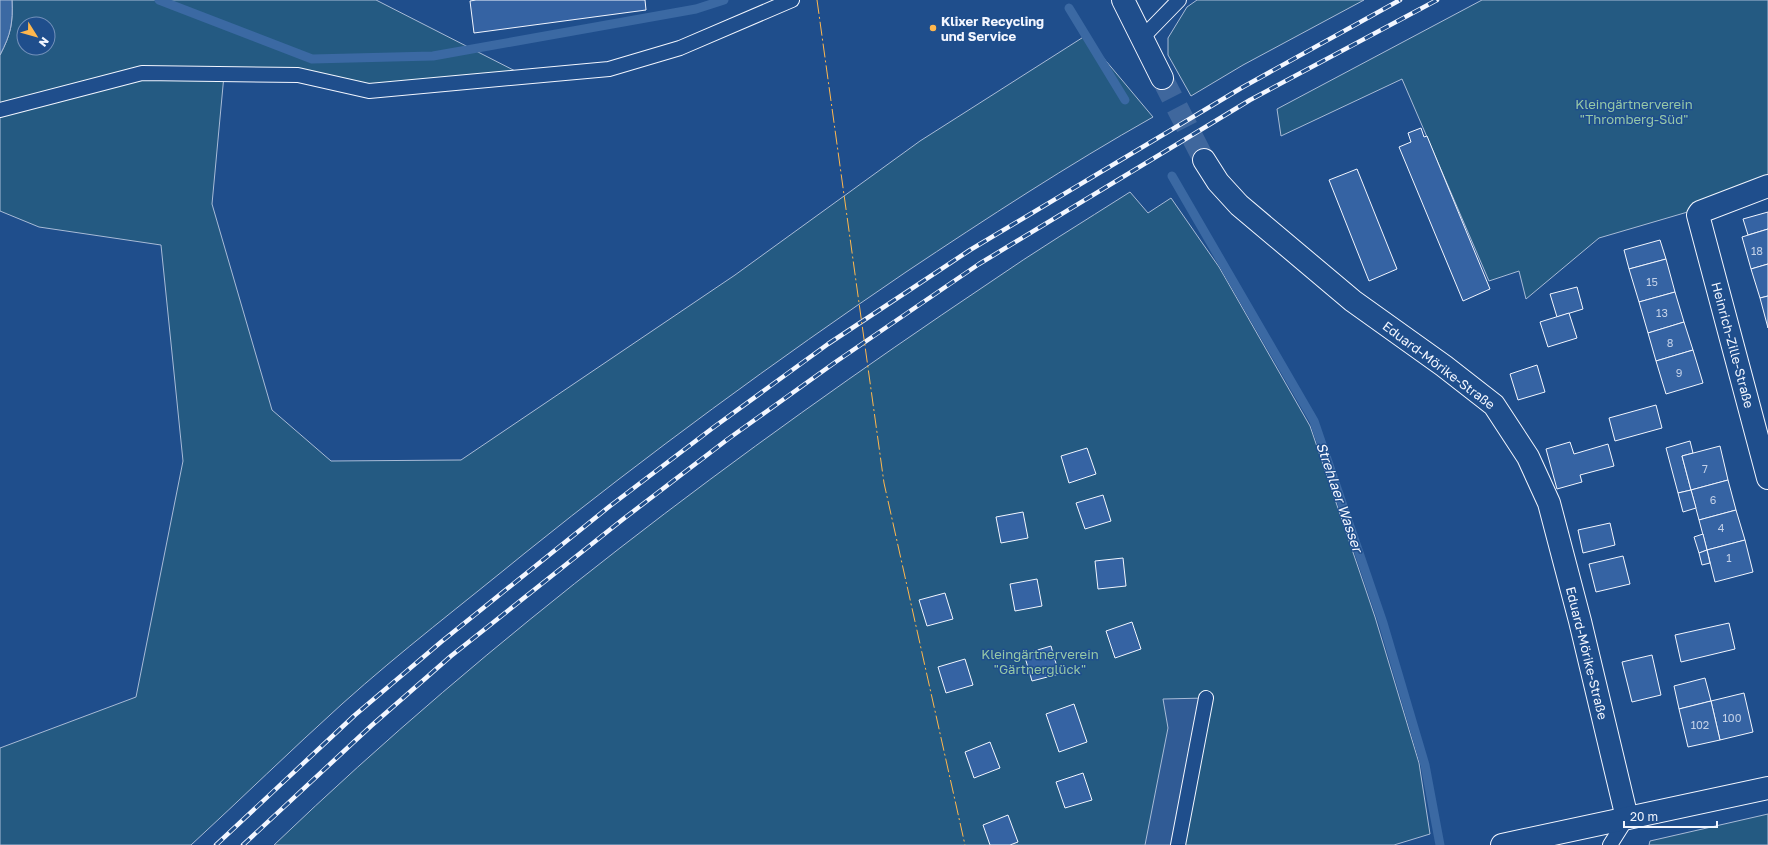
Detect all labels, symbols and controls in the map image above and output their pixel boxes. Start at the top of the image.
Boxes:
place label: Klixer Recycling und Service [941,13,1044,44]
north arrow [16,16,56,56]
marker: Klixer Recycling und Service [928,23,938,33]
text: N [37,35,52,50]
park label: Kleingärtnerverein "Thromberg-Süd" [1575,96,1693,127]
house number: 18 [1751,244,1763,257]
house number: 15 [1646,275,1658,288]
street label: Heinrich-Zille-Straße [1708,280,1758,410]
house number: 13 [1656,306,1668,319]
street label: Eduard-Mörike-Straße [1380,318,1498,412]
house number: 8 [1667,336,1674,349]
house number: 9 [1676,366,1682,379]
water label: Strehlaer Wasser [1313,440,1368,557]
house number: 7 [1702,462,1708,475]
house number: 6 [1710,493,1717,506]
house number: 4 [1718,521,1725,534]
house number: 1 [1726,551,1732,564]
street label: Eduard-Mörike-Straße [1563,585,1611,721]
park label: Kleingärtnerverein "Gärtnerglück" [981,646,1099,677]
house number: 100 [1723,711,1742,724]
house number: 102 [1691,718,1709,731]
scale bar [1624,803,1717,829]
text: 20 m [1630,809,1658,824]

